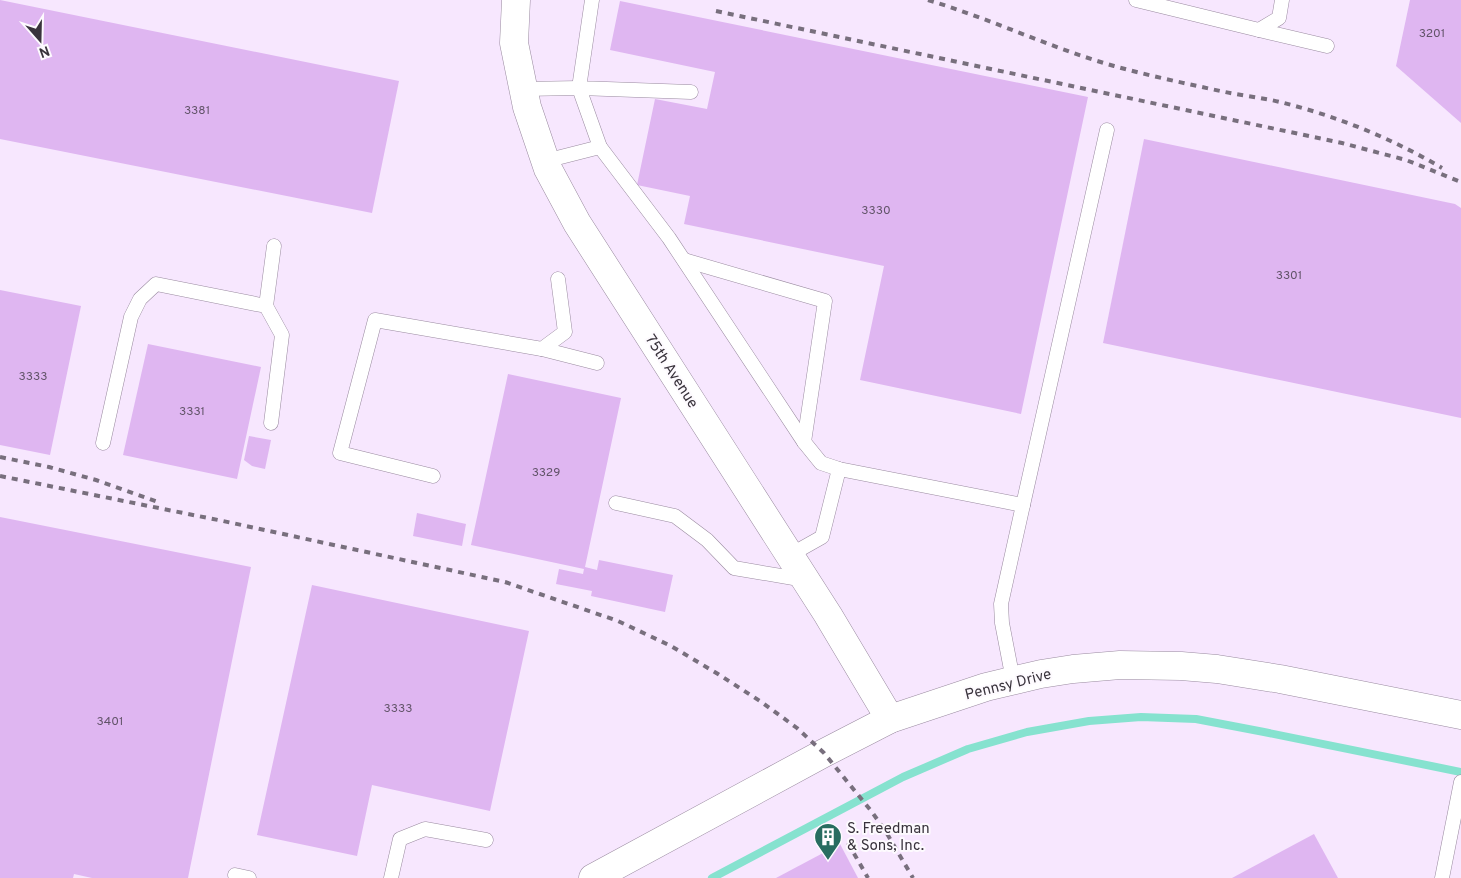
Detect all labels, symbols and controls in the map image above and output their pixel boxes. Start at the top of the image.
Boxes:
north arrow [15,15,65,65]
house number: 3201 [1419,26,1445,42]
text: N [36,41,52,61]
house number: 3381 [184,103,210,119]
house number: 3330 [861,203,891,219]
house number: 3301 [1276,268,1302,284]
street label: 75th Avenue [640,331,702,412]
house number: 3333 [19,369,47,385]
house number: 3331 [179,404,205,420]
house number: 3329 [532,465,560,481]
street label: Pennsy Drive [963,666,1054,705]
house number: 3333 [384,701,412,717]
house number: 3401 [97,714,123,730]
place label: S. Freedman & Sons, Inc. [847,820,930,856]
building icon: S. Freedman & Sons, Inc. [813,822,843,861]

